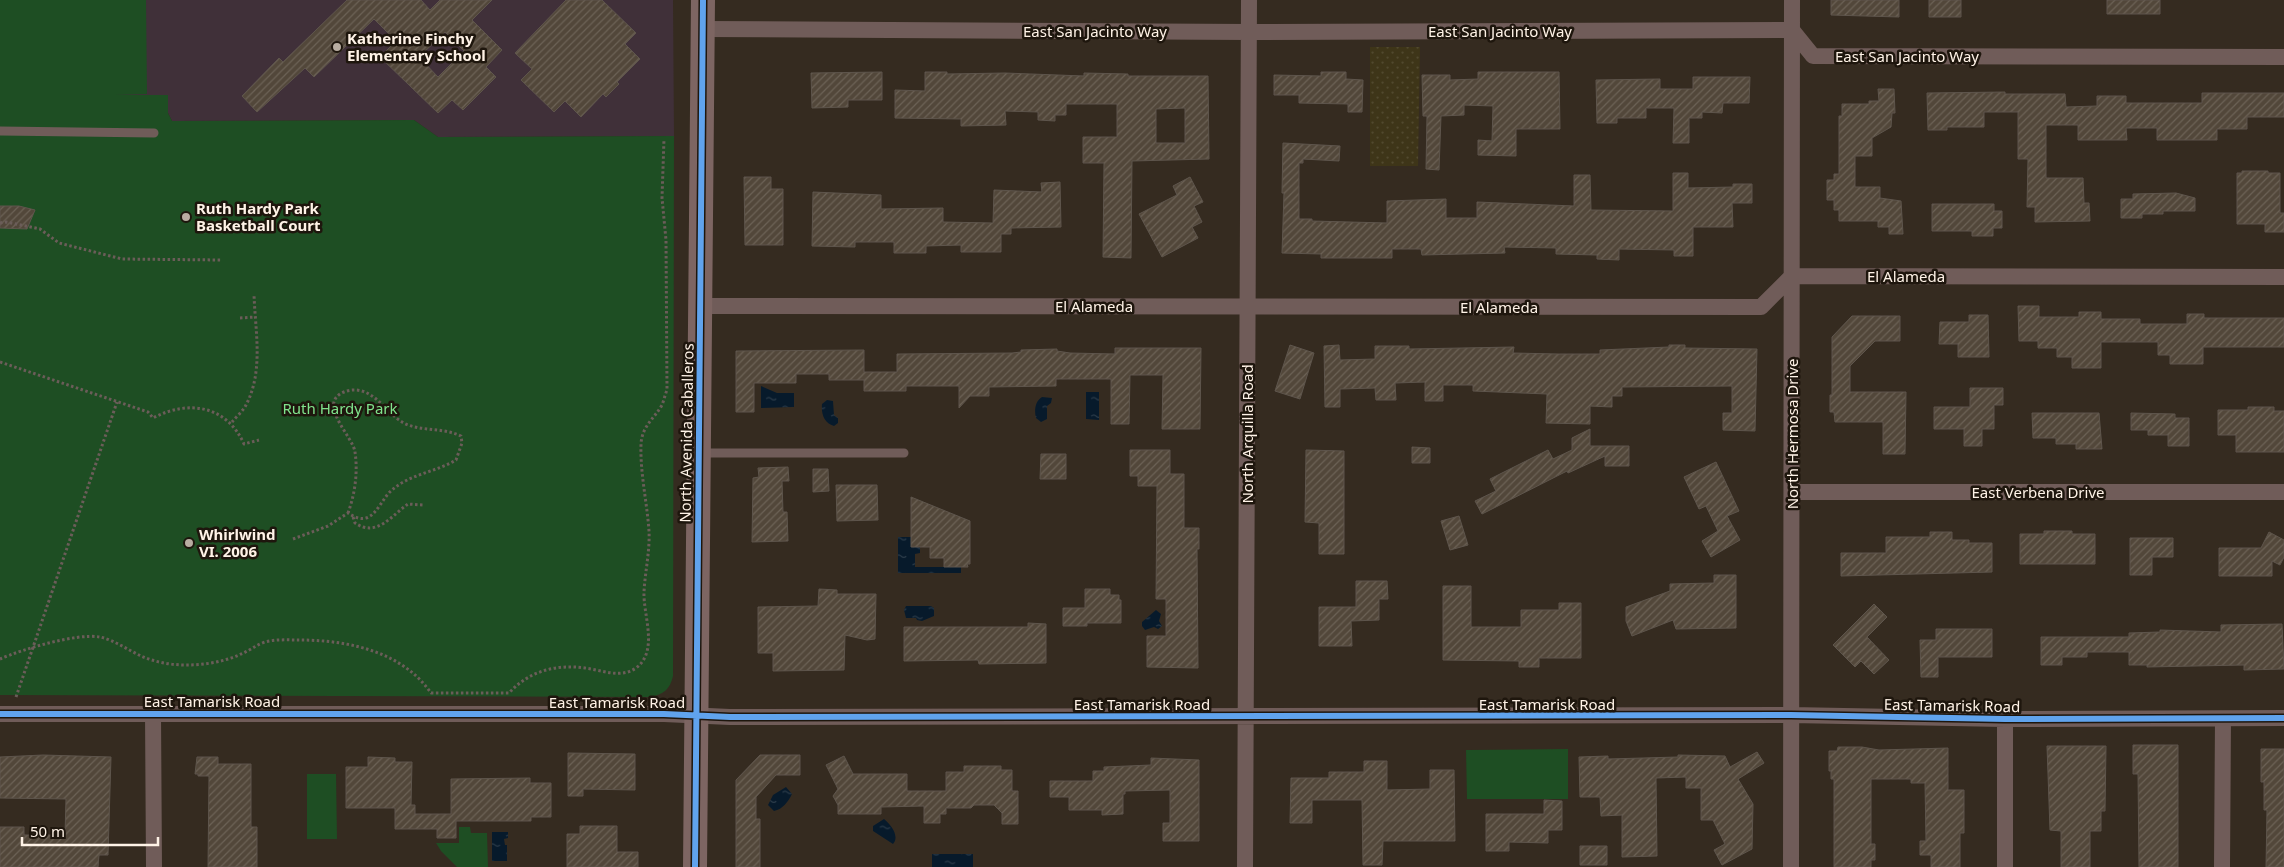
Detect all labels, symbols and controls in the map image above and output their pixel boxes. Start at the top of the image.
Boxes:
street label: East San Jacinto Way [1023,21,1167,41]
street label: East San Jacinto Way [1428,21,1572,41]
place label: Katherine Finchy Elementary School [347,28,486,65]
marker: Katherine Finchy Elementary School [331,41,343,53]
street label: East San Jacinto Way [1835,46,1979,66]
place label: Ruth Hardy Park Basketball Court [196,198,321,235]
marker: Ruth Hardy Park Basketball Court [180,211,192,223]
street label: El Alameda [1867,266,1945,286]
street label: El Alameda [1055,296,1133,316]
street label: El Alameda [1460,297,1538,317]
street label: North Avenida Caballeros [674,343,698,523]
street label: North Hermosa Drive [1782,359,1802,509]
street label: North Arquilla Road [1237,364,1257,504]
park label: Ruth Hardy Park [282,398,398,418]
street label: East Verbena Drive [1972,482,2104,502]
place label: Whirlwind VI. 2006 [199,524,275,561]
marker: Whirlwind VI. 2006 [183,537,195,549]
street label: East Tamarisk Road [144,691,280,711]
street label: East Tamarisk Road [549,692,685,712]
street label: East Tamarisk Road [1074,694,1210,714]
street label: East Tamarisk Road [1479,694,1615,714]
street label: East Tamarisk Road [1884,694,2020,716]
scale bar [22,814,159,846]
text: 50 m [30,821,65,841]

